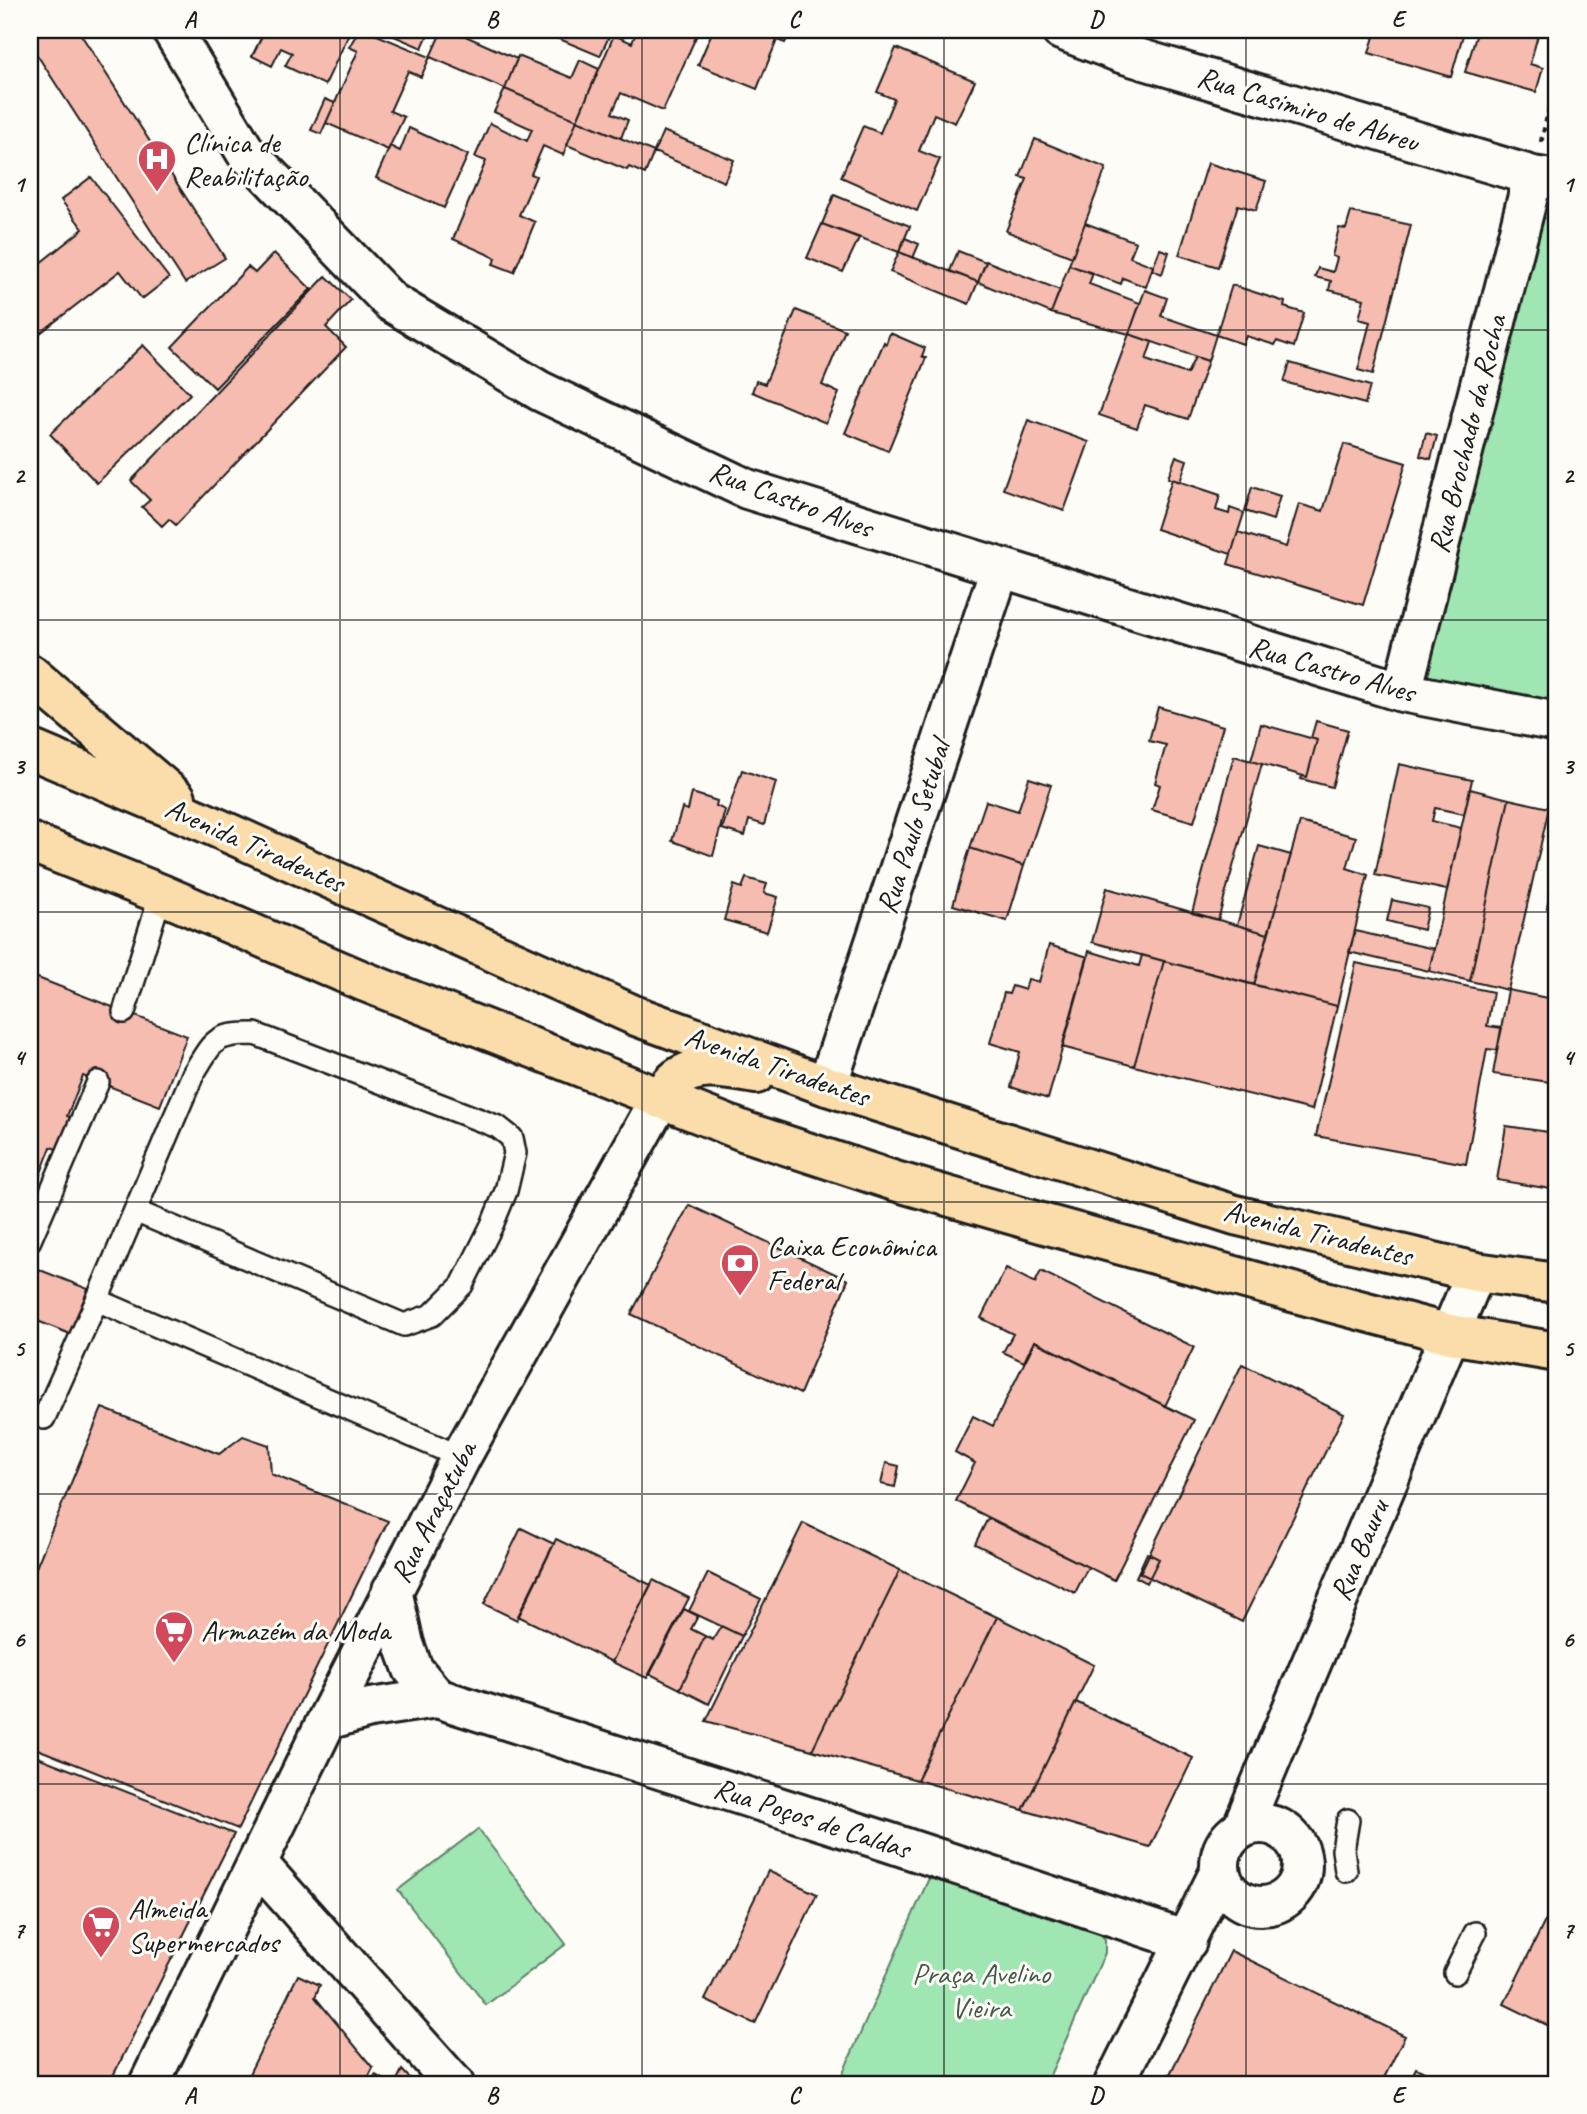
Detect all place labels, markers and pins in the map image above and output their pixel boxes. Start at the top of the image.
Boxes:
place label: Clínica de Reabilitação [184,123,309,195]
hospital icon: Clínica de Reabilitação [136,138,178,193]
place label: Caixa Econômica Federal [767,1227,938,1299]
bank icon: Caixa Econômica Federal [719,1242,761,1297]
supermarket icon: Armazém da Moda [153,1609,195,1664]
place label: Armazém da Moda [201,1611,392,1649]
place label: Almeida Supermercados [128,1889,281,1961]
supermarket icon: Almeida Supermercados [80,1904,122,1959]

